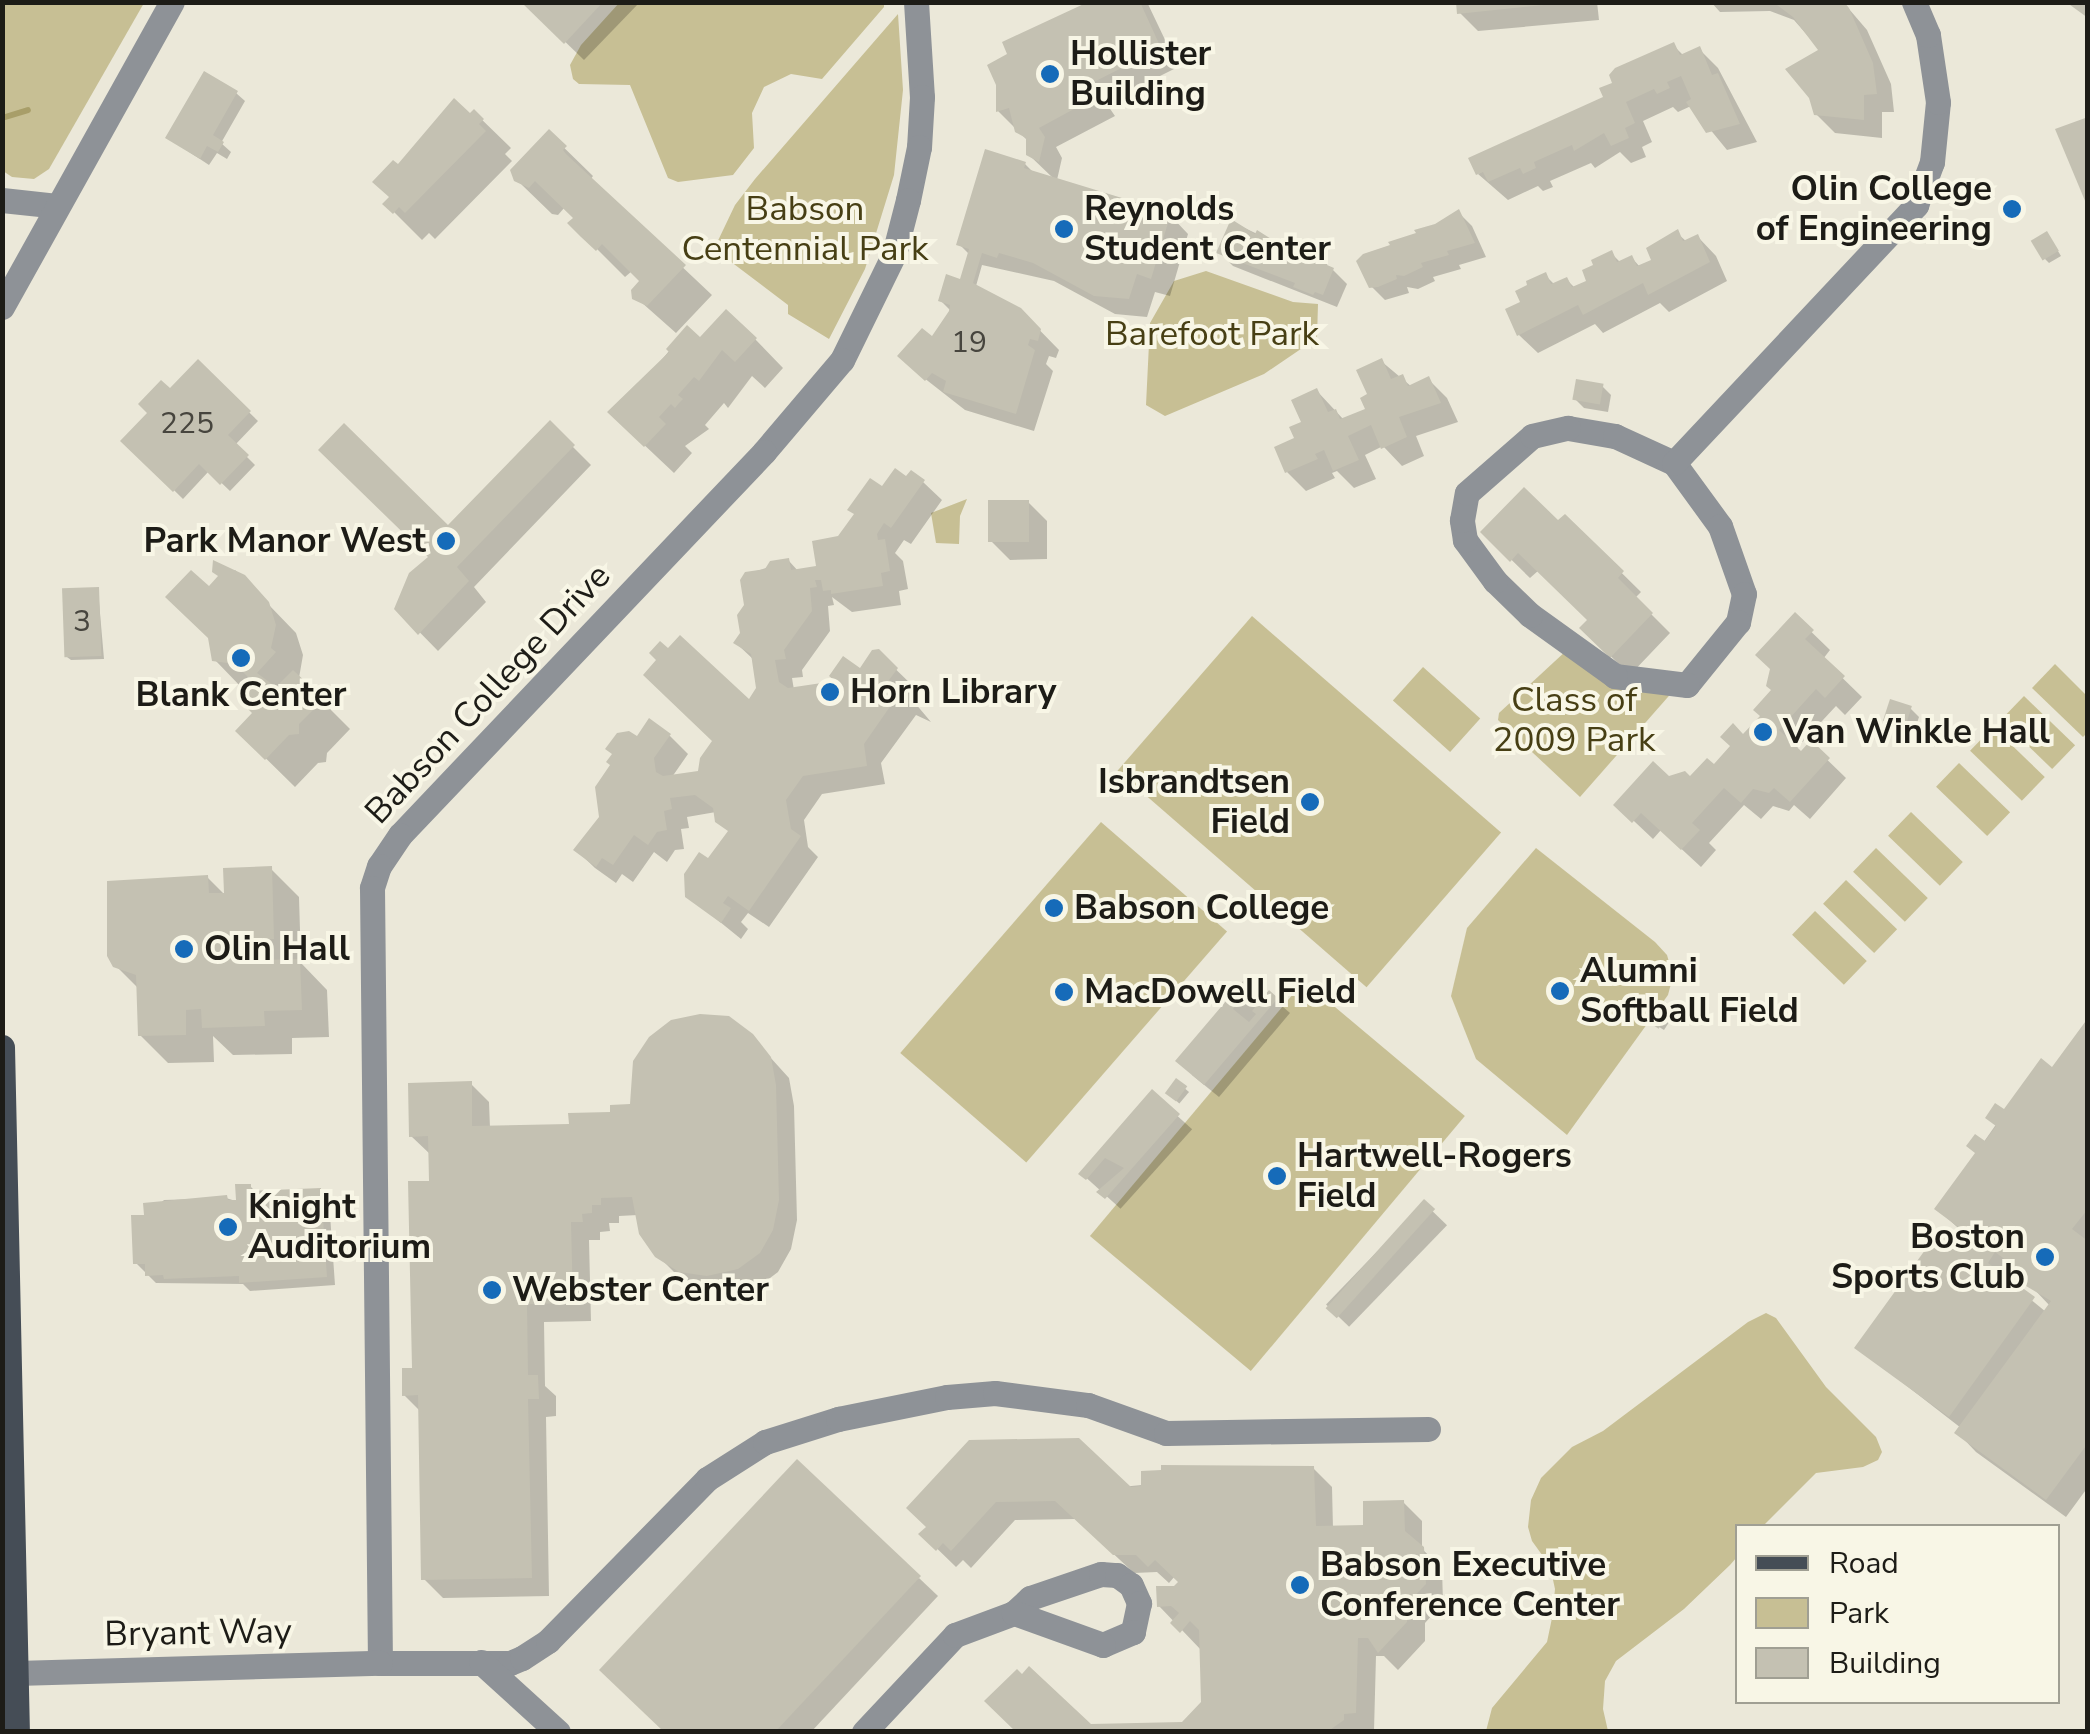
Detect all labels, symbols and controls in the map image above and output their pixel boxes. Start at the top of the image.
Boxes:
place label: Hollister Building [1070,33,1211,115]
marker: Hollister Building [1039,63,1061,85]
place label: Olin College of Engineering [1756,168,1992,250]
park label: Babson Centennial Park [681,188,929,270]
place label: Reynolds Student Center [1084,188,1331,270]
marker: Olin College of Engineering [2001,198,2023,220]
marker: Reynolds Student Center [1053,218,1075,240]
park label: Barefoot Park [1105,313,1319,355]
house number: 19 [951,325,987,361]
house number: 225 [160,406,214,442]
place label: Park Manor West [144,520,426,562]
marker: Park Manor West [435,530,457,552]
street label: Babson College Drive [357,555,619,833]
house number: 3 [73,604,91,640]
marker: Blank Center [230,647,252,669]
place label: Horn Library [850,671,1056,713]
place label: Blank Center [135,674,347,716]
park label: Class of 2009 Park [1493,679,1655,761]
marker: Horn Library [819,681,841,703]
place label: Van Winkle Hall [1783,711,2050,753]
marker: Van Winkle Hall [1752,721,1774,743]
place label: Isbrandtsen Field [1098,761,1290,843]
marker: Isbrandtsen Field [1299,791,1321,813]
place label: Babson College [1074,887,1329,929]
marker: Babson College [1043,897,1065,919]
place label: Olin Hall [204,928,350,970]
marker: Olin Hall [173,938,195,960]
place label: Alumni Softball Field [1580,950,1799,1032]
place label: MacDowell Field [1084,971,1356,1013]
marker: Alumni Softball Field [1549,980,1571,1002]
marker: MacDowell Field [1053,981,1075,1003]
place label: Hartwell-Rogers Field [1297,1135,1572,1217]
marker: Hartwell-Rogers Field [1266,1165,1288,1187]
place label: Knight Auditorium [248,1186,431,1268]
marker: Knight Auditorium [217,1216,239,1238]
place label: Boston Sports Club [1831,1216,2025,1298]
marker: Boston Sports Club [2034,1246,2056,1268]
place label: Webster Center [512,1269,769,1311]
marker: Webster Center [481,1279,503,1301]
legend [1735,1524,2060,1704]
text: Road [1829,1543,1899,1584]
place label: Babson Executive Conference Center [1320,1544,1620,1626]
marker: Babson Executive Conference Center [1289,1574,1311,1596]
text: Park [1829,1593,1889,1634]
street label: Bryant Way [104,1610,292,1656]
text: Building [1829,1643,1941,1684]

